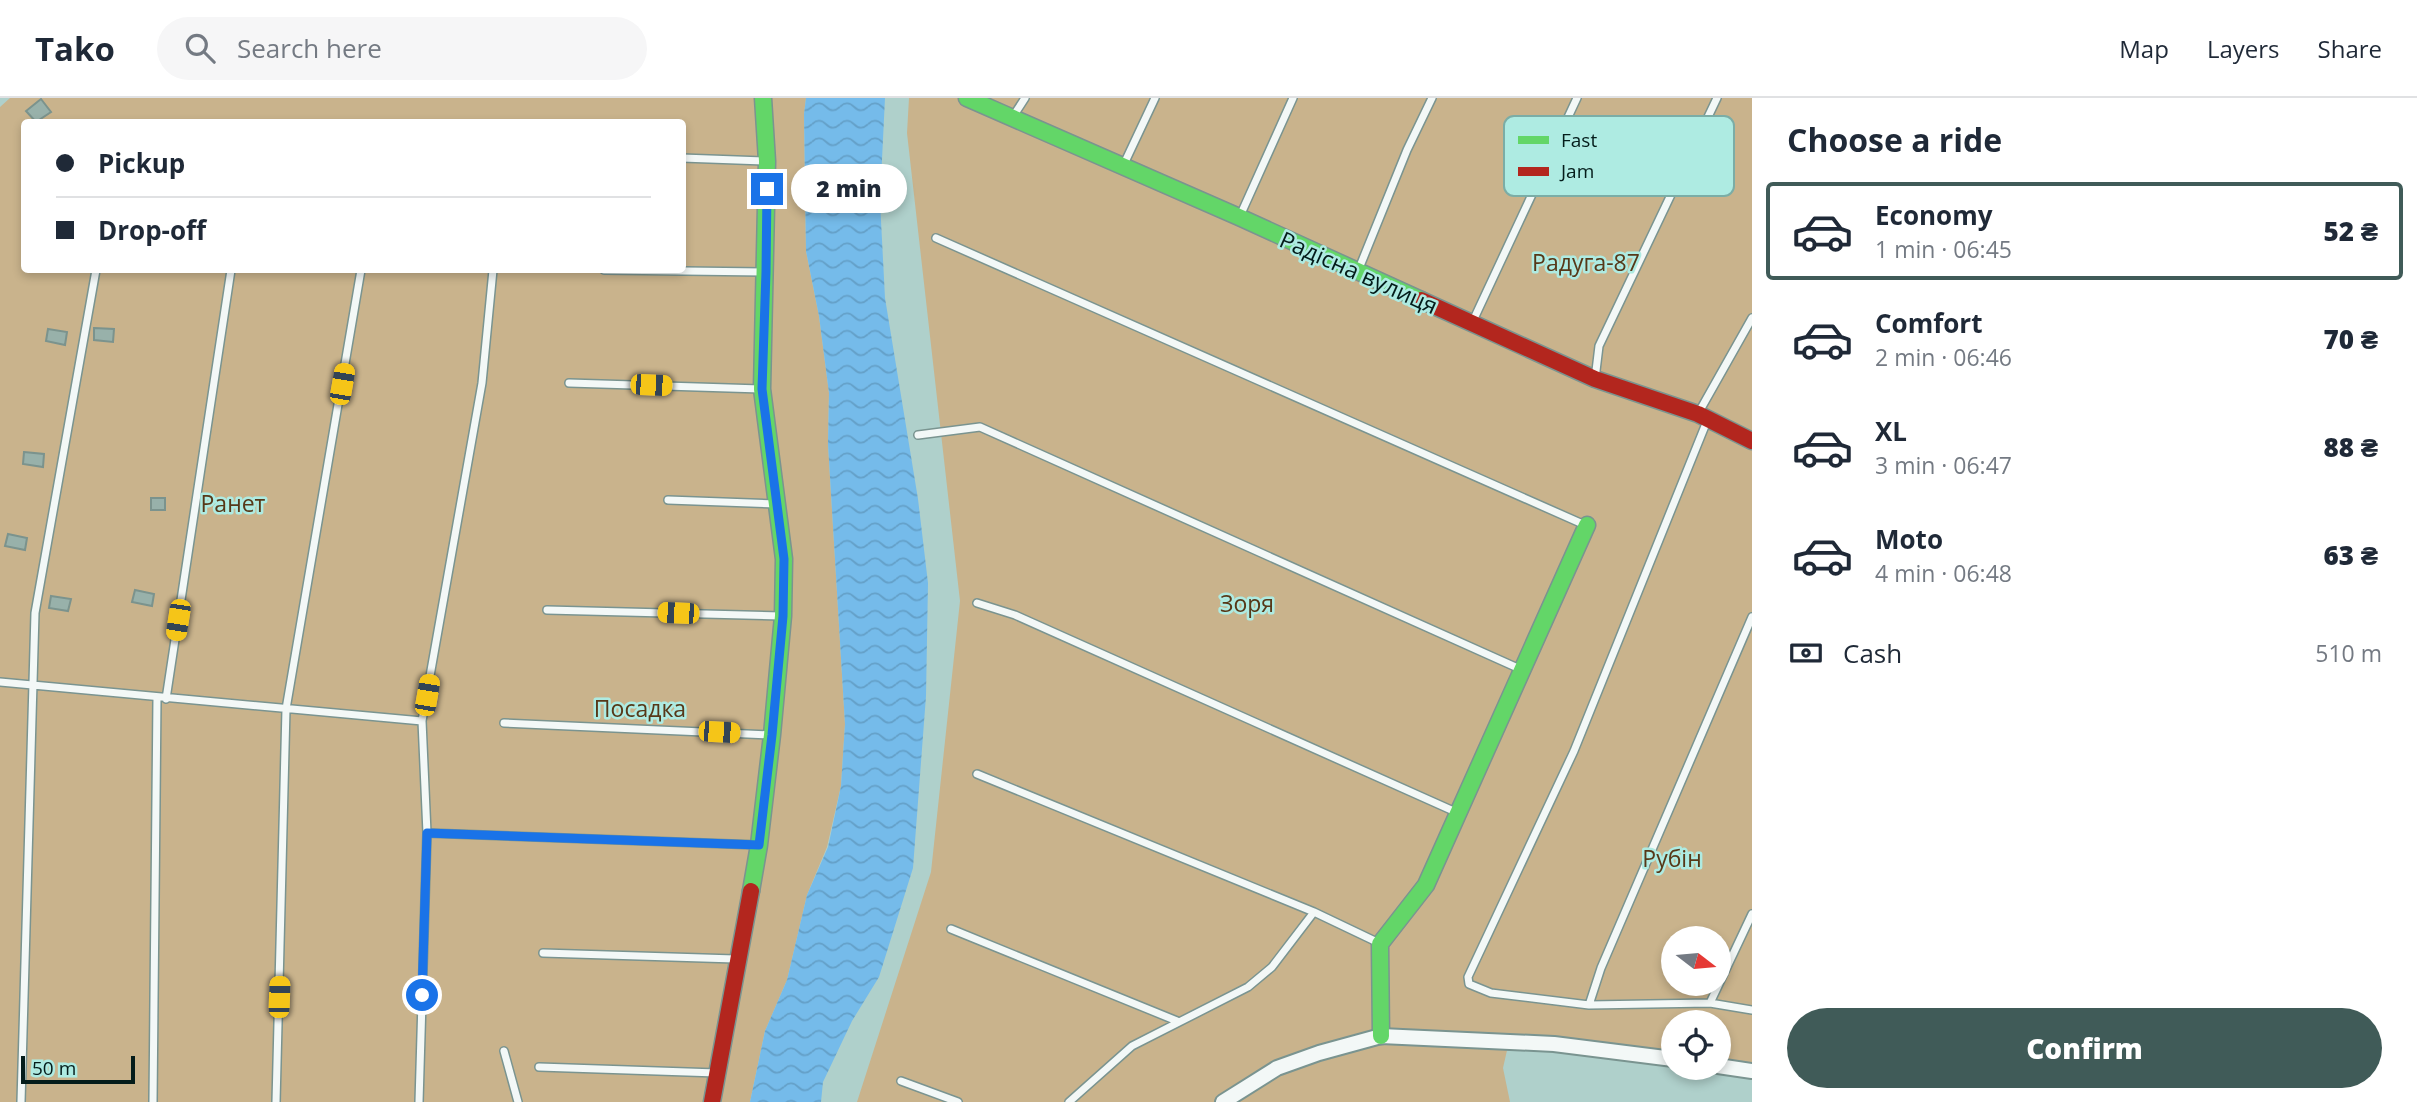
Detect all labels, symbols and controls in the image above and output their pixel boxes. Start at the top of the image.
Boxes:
search box [157,17,647,80]
text: Tako [35,26,115,71]
icon: search [181,29,219,67]
text: Search here [237,30,382,66]
text: Map [2119,32,2169,65]
text: Layers [2207,32,2280,65]
text: Share [2318,32,2382,65]
legend [1504,116,1734,196]
text: Choose a ride [1787,118,2002,161]
text: Fast [1561,127,1597,153]
text: Pickup [98,145,185,181]
text: Jam [1559,158,1594,184]
callout: 2 min [792,164,907,214]
text: 2 min [816,172,882,204]
route end [751,173,783,205]
text: Economy [1875,197,1993,233]
icon: car [1791,200,1854,263]
text: Drop-off [98,212,206,248]
text: 52 ₴ [2323,213,2378,249]
street label: Радісна вулиця [1275,223,1443,321]
text: 1 min · 06:45 [1875,233,2012,265]
park label: Радуга-87 [1532,246,1640,278]
text: Comfort [1875,305,1982,341]
icon: car [1791,308,1854,371]
text: 70 ₴ [2323,321,2378,357]
text: 2 min · 06:46 [1875,341,2012,373]
car [329,361,356,407]
car [630,374,673,396]
text: XL [1875,413,1907,449]
icon: car [1791,416,1854,479]
text: 88 ₴ [2323,429,2378,465]
text: 3 min · 06:47 [1875,449,2012,481]
park label: Ранет [201,487,266,519]
text: Moto [1875,521,1943,557]
icon: car [1791,524,1854,587]
text: 63 ₴ [2323,537,2378,573]
text: 4 min · 06:48 [1875,557,2012,589]
park label: Зоря [1220,587,1274,619]
car [165,598,192,642]
car [657,602,700,624]
icon: cash [1787,634,1825,672]
text: Cash [1843,635,1902,671]
text: 510 m [2315,637,2382,669]
car [414,672,441,718]
park label: Посадка [594,692,686,724]
car [698,720,741,744]
park label: Рубін [1642,842,1702,874]
north arrow [1661,926,1731,996]
map controls [1661,926,1731,1080]
car [268,976,291,1018]
route start [406,979,438,1011]
button: Confirm [1787,1008,2382,1088]
button: locate [1661,1010,1731,1080]
scale bar [21,1053,135,1085]
text: 50 m [32,1055,76,1081]

